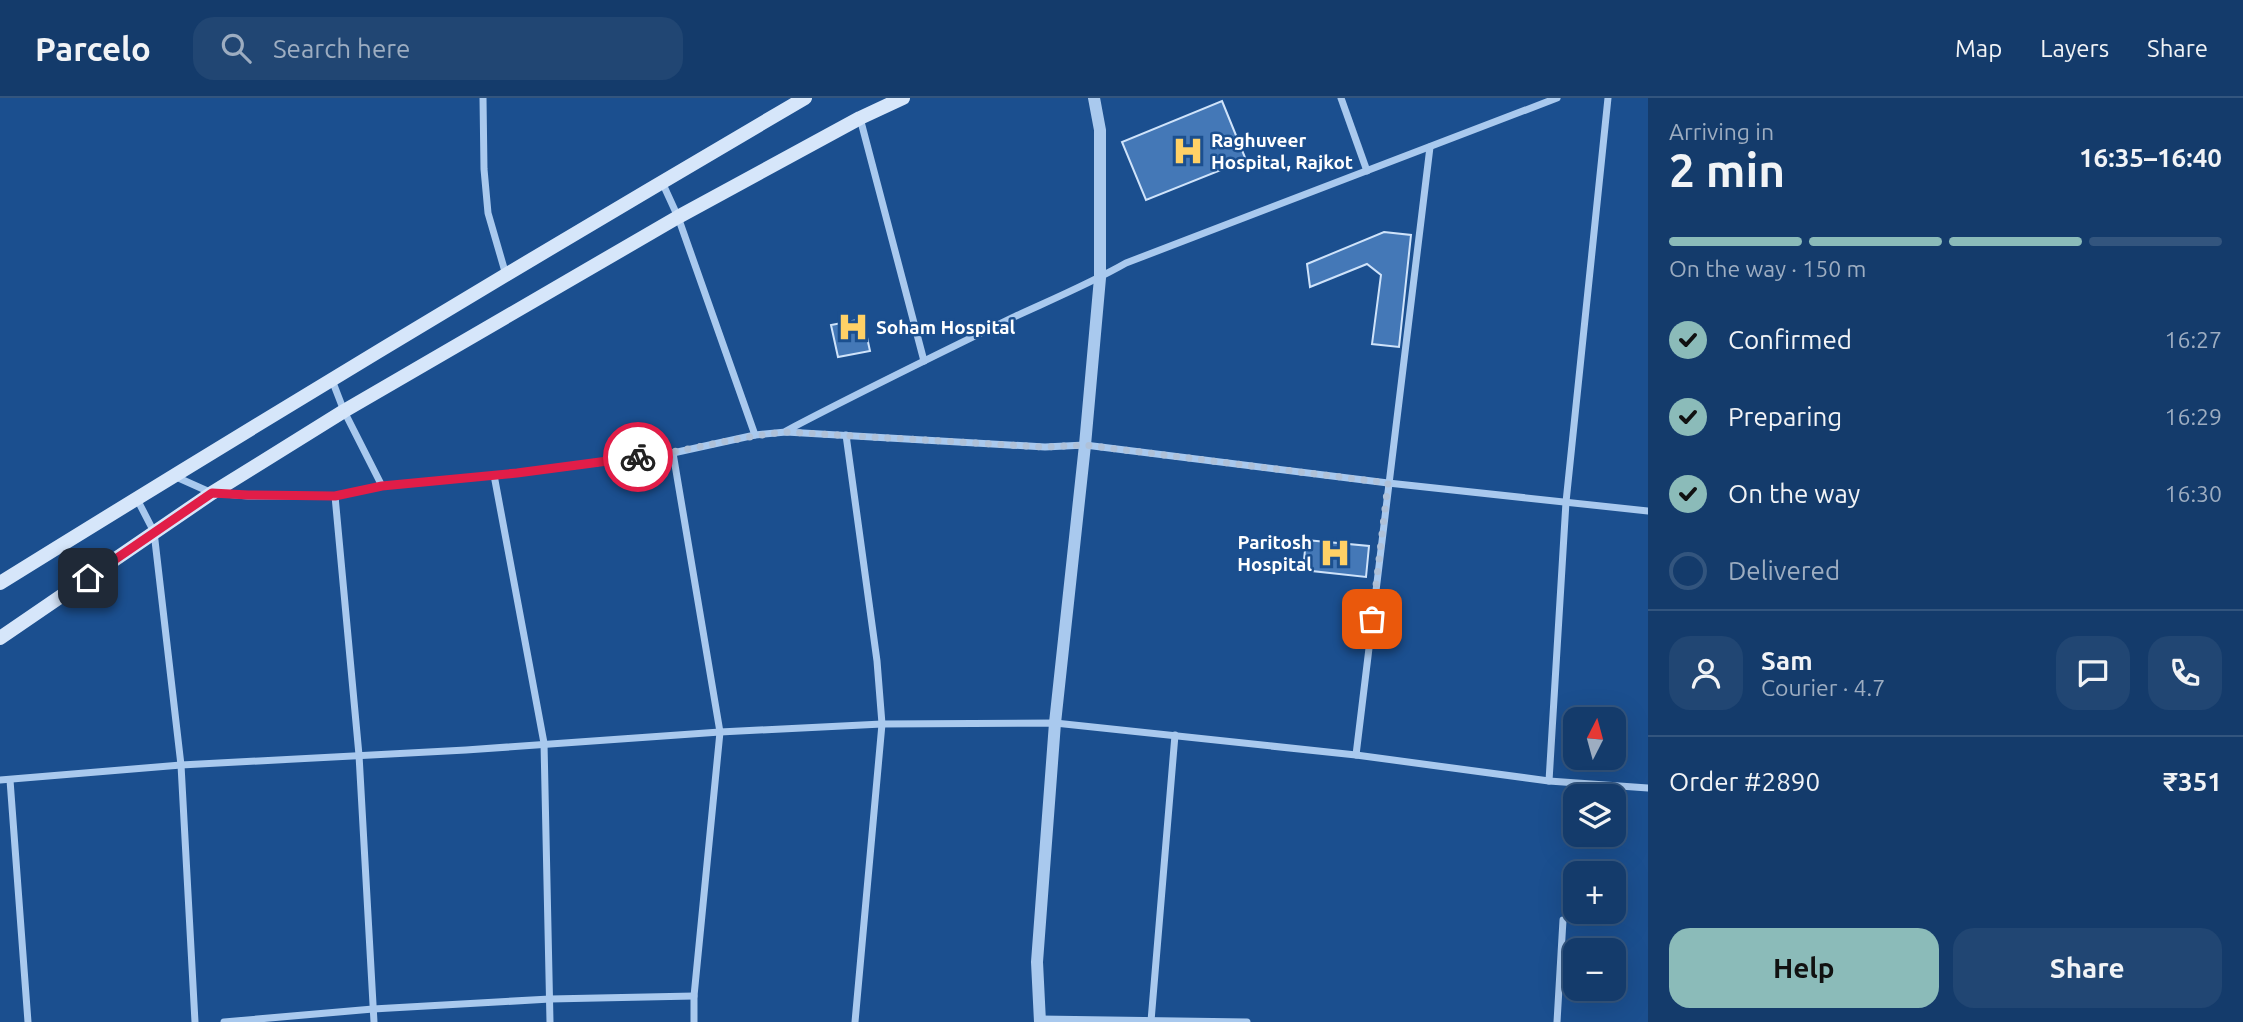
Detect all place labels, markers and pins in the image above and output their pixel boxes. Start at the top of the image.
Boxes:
place label: Raghuveer Hospital, Rajkot [1211,129,1353,173]
hospital icon: Raghuveer Hospital, Rajkot [1171,134,1205,168]
hospital icon: Soham Hospital [836,310,870,344]
place label: Soham Hospital [876,316,1016,338]
place label: Paritosh Hospital [1237,531,1312,575]
hospital icon: Paritosh Hospital [1318,536,1352,570]
pin [58,548,118,608]
pin [1342,589,1402,649]

